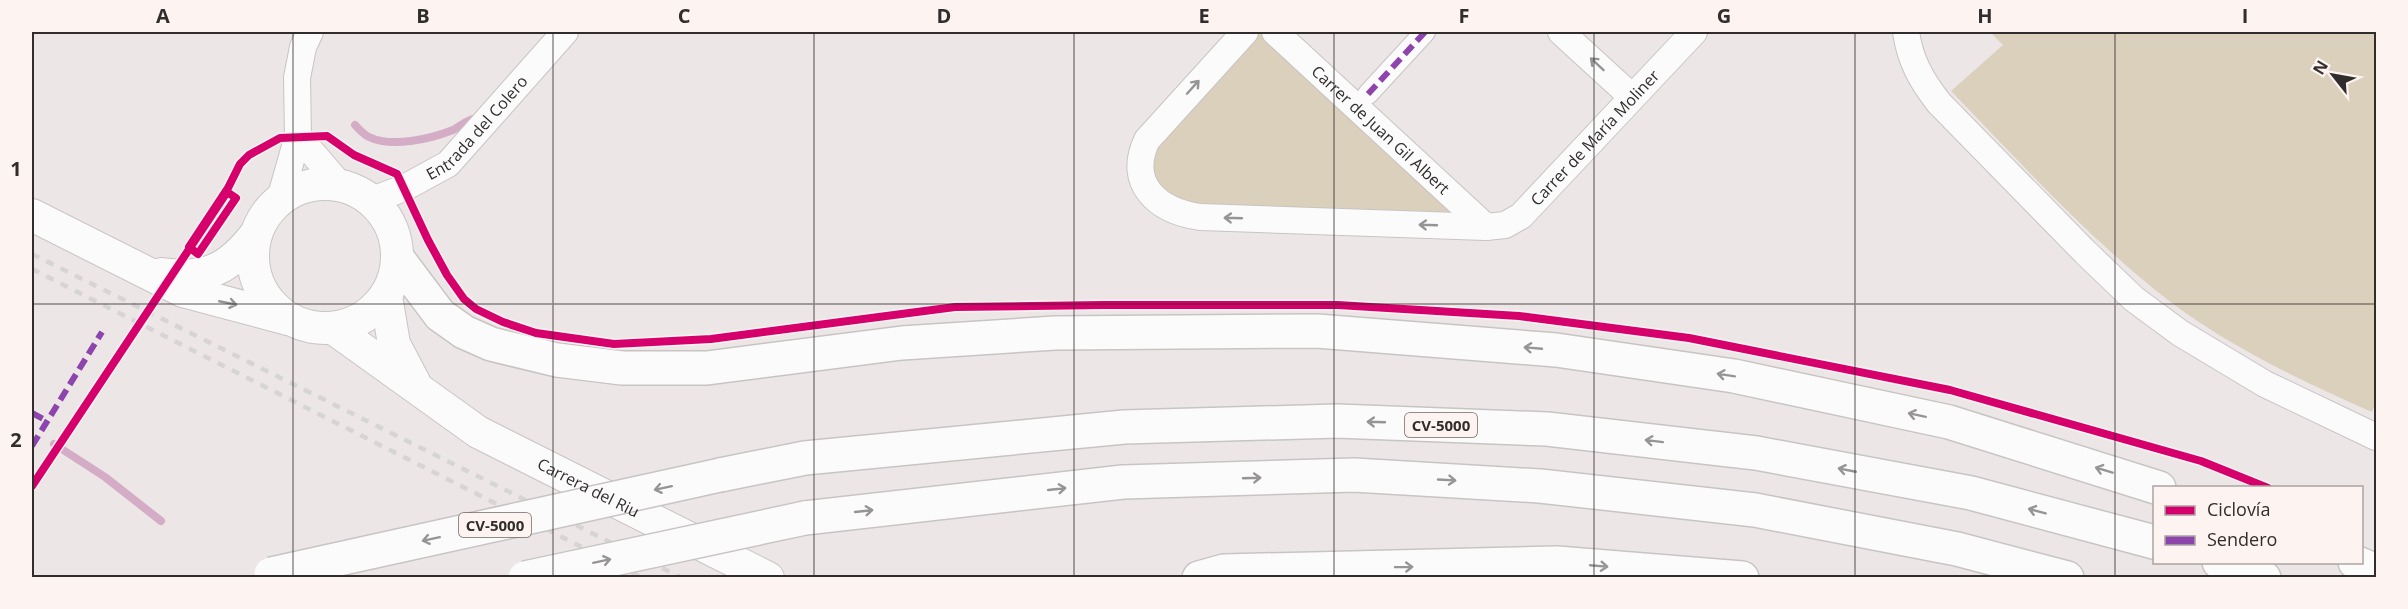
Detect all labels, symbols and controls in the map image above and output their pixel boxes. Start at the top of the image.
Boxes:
text: A [156,2,170,29]
text: B [416,2,430,29]
text: C [678,2,691,29]
text: D [937,2,951,29]
text: E [1198,2,1210,29]
text: F [1459,2,1469,29]
text: G [1717,2,1731,29]
text: H [1977,2,1993,29]
text: I [2242,2,2248,29]
north arrow [2303,45,2363,105]
text: N [2307,56,2333,79]
one-way arrow [1589,57,1604,71]
street label: Carrer de Juan Gil Albert [1307,60,1455,199]
street label: Carrer de María Moliner [1525,64,1664,210]
street label: Entrada del Colero [422,71,533,185]
one-way arrow [1186,80,1200,95]
text: 1 [10,155,22,182]
one-way arrow [1223,213,1243,224]
one-way arrow [1418,220,1438,231]
one-way arrow [218,298,237,309]
one-way arrow [1523,342,1543,353]
one-way arrow [1716,369,1736,380]
one-way arrow [1907,409,1927,420]
road number: CV-5000 [1405,413,1477,437]
one-way arrow [1366,417,1386,428]
text: 2 [10,426,22,453]
one-way arrow [1644,435,1664,446]
street label: Carrera del Riu [534,453,643,522]
one-way arrow [1837,464,1857,475]
one-way arrow [2095,464,2114,475]
one-way arrow [1241,472,1261,484]
one-way arrow [1436,475,1456,486]
one-way arrow [654,483,673,494]
one-way arrow [1047,483,1067,494]
legend [2153,486,2363,564]
text: Ciclovía [2207,497,2270,521]
one-way arrow [2028,504,2047,516]
one-way arrow [853,505,873,516]
road number: CV-5000 [459,513,531,537]
text: Sendero [2207,527,2277,551]
one-way arrow [422,533,441,545]
one-way arrow [592,555,612,566]
one-way arrow [1393,561,1413,572]
one-way arrow [1588,561,1608,572]

